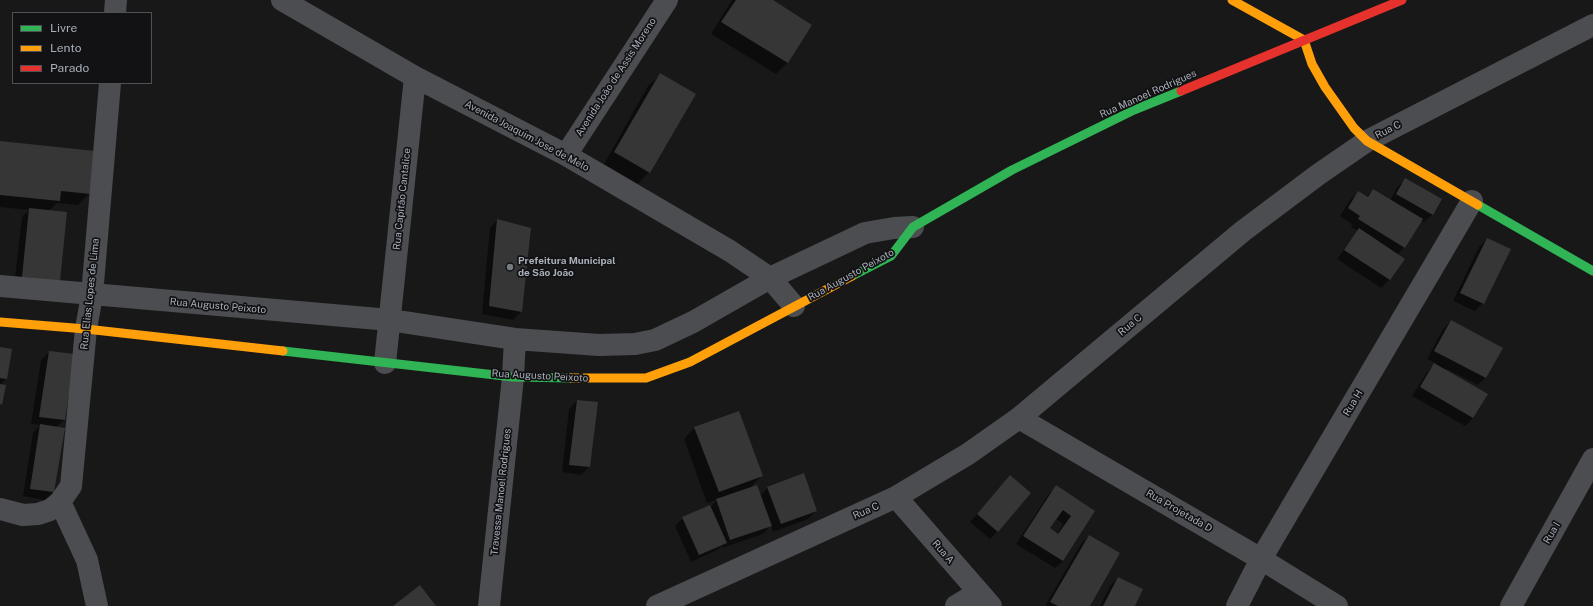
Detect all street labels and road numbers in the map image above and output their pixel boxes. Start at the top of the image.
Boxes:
street label: Avenida João de Assis Moreno [573,16,659,138]
street label: Rua Manoel Rodrigues [1098,67,1198,121]
street label: Avenida Joaquim Jose de Melo [463,98,591,174]
street label: Rua C [1373,118,1403,142]
street label: Rua Capitão Cantalice [391,147,413,251]
street label: Rua Elias Lopes de Lima [78,238,102,350]
street label: Rua Augusto Peixoto [806,246,896,304]
street label: Rua Augusto Peixoto [169,296,267,316]
street label: Rua C [1116,312,1144,338]
street label: Rua Augusto Peixoto [491,367,589,385]
street label: Rua H [1341,388,1365,418]
street label: Travessa Manoel Rodrigues [488,428,514,556]
street label: Rua Projetada D [1144,487,1214,535]
street label: Rua C [851,500,881,522]
street label: Rua I [1541,520,1563,546]
street label: Rua A [929,538,957,566]

